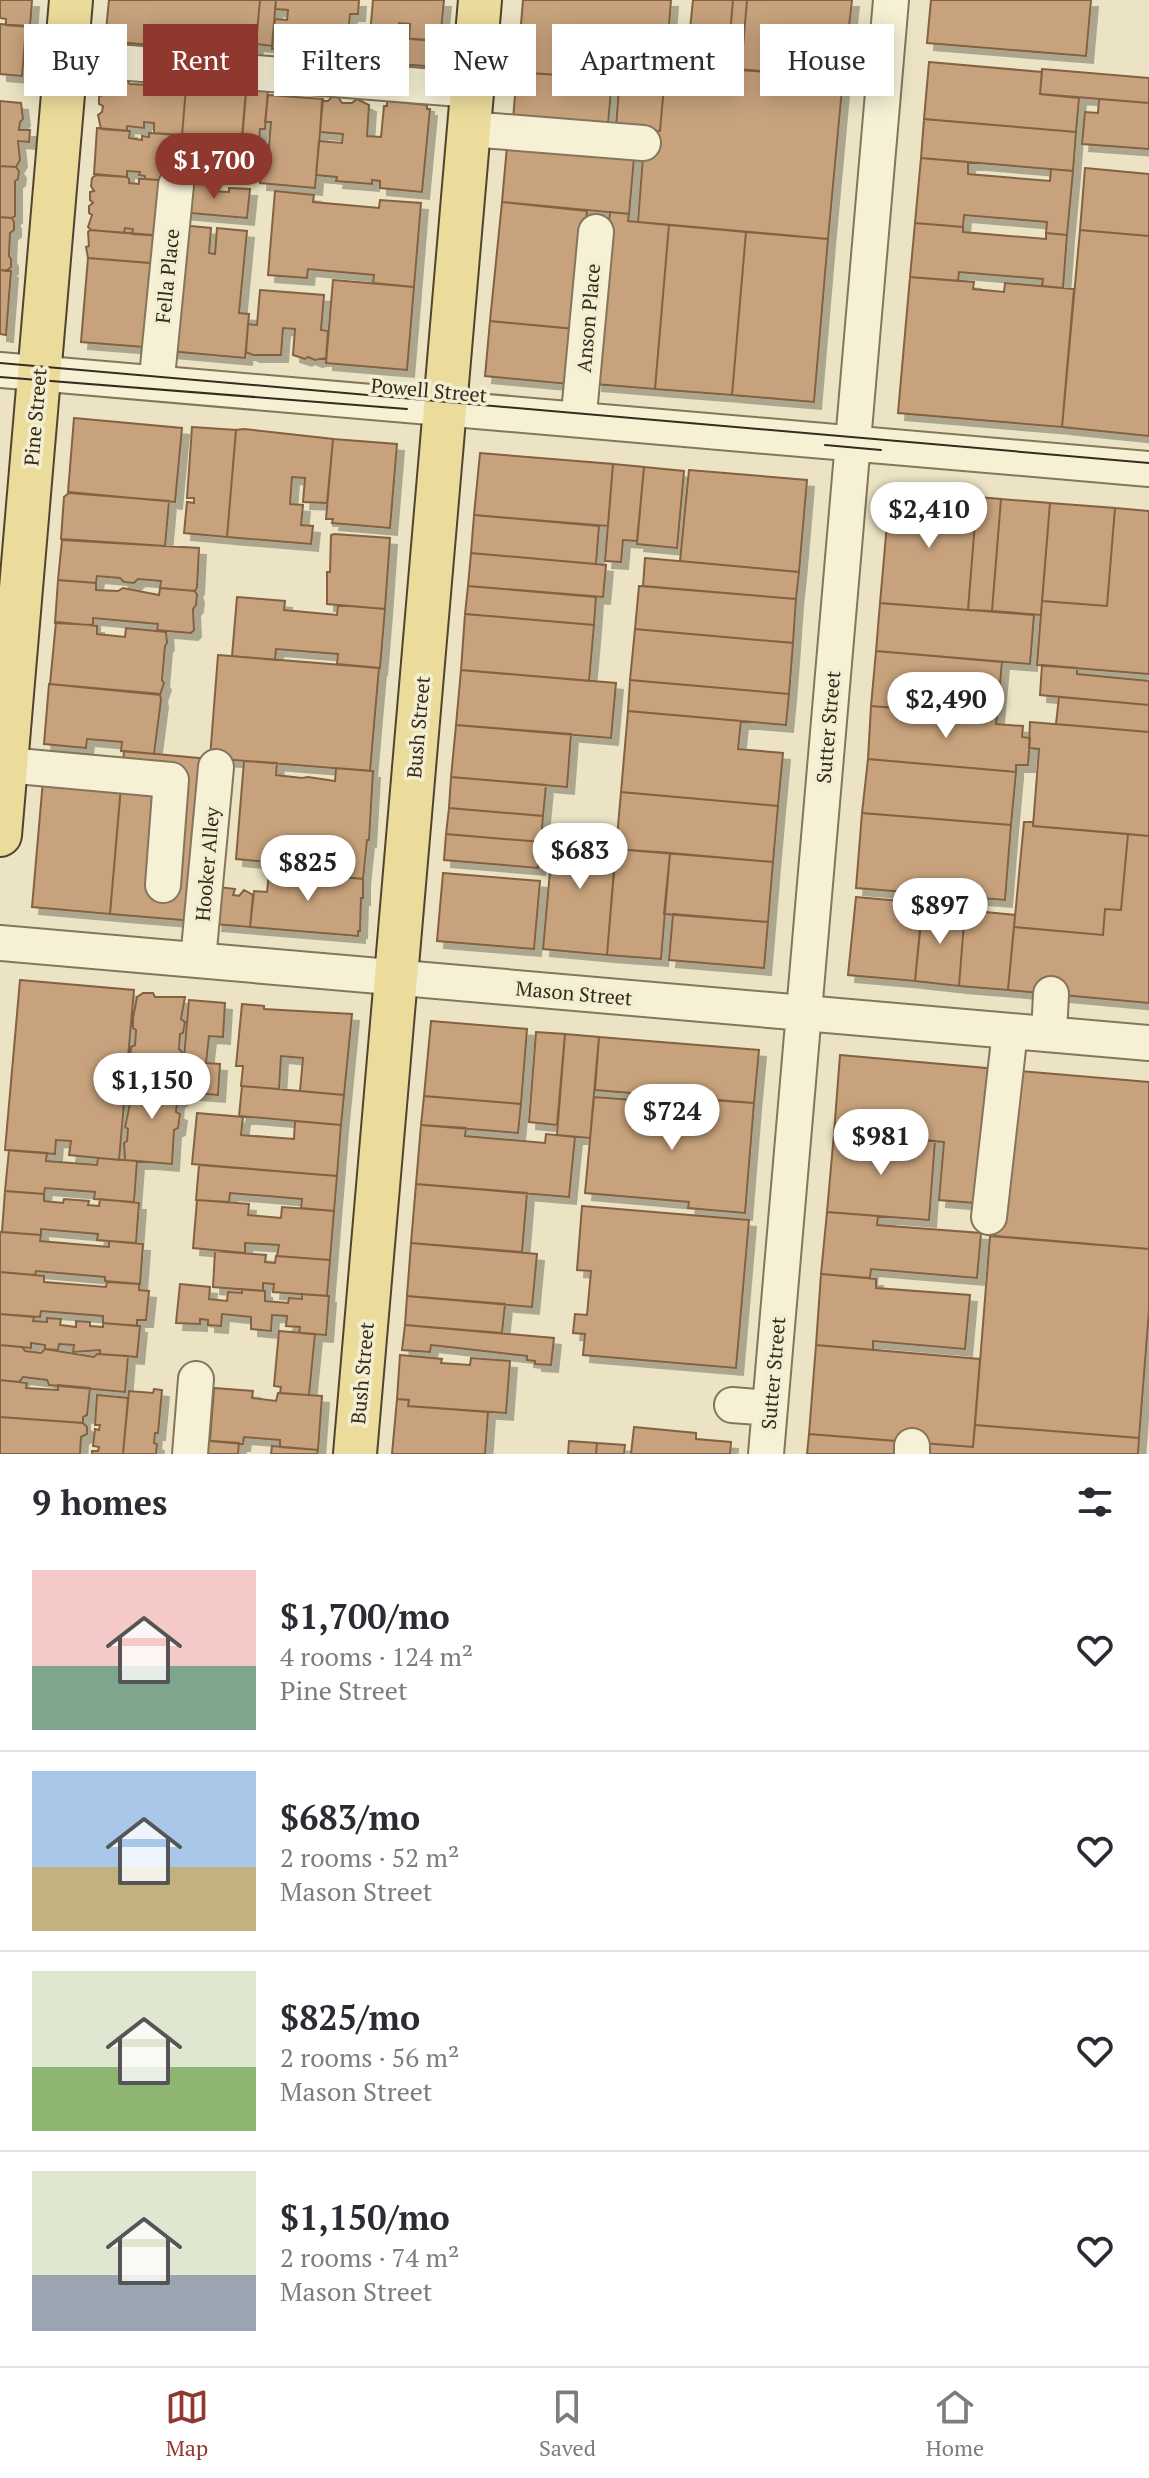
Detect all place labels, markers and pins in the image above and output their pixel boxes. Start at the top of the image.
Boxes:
pin: $1,700 [149,133,279,201]
pin: $2,410 [864,482,994,550]
pin: $2,490 [881,672,1011,740]
pin: $683 [533,823,627,891]
pin: $825 [261,835,355,903]
pin: $897 [893,878,987,946]
pin: $1,150 [87,1053,217,1121]
pin: $724 [625,1084,719,1152]
pin: $981 [834,1109,928,1177]

